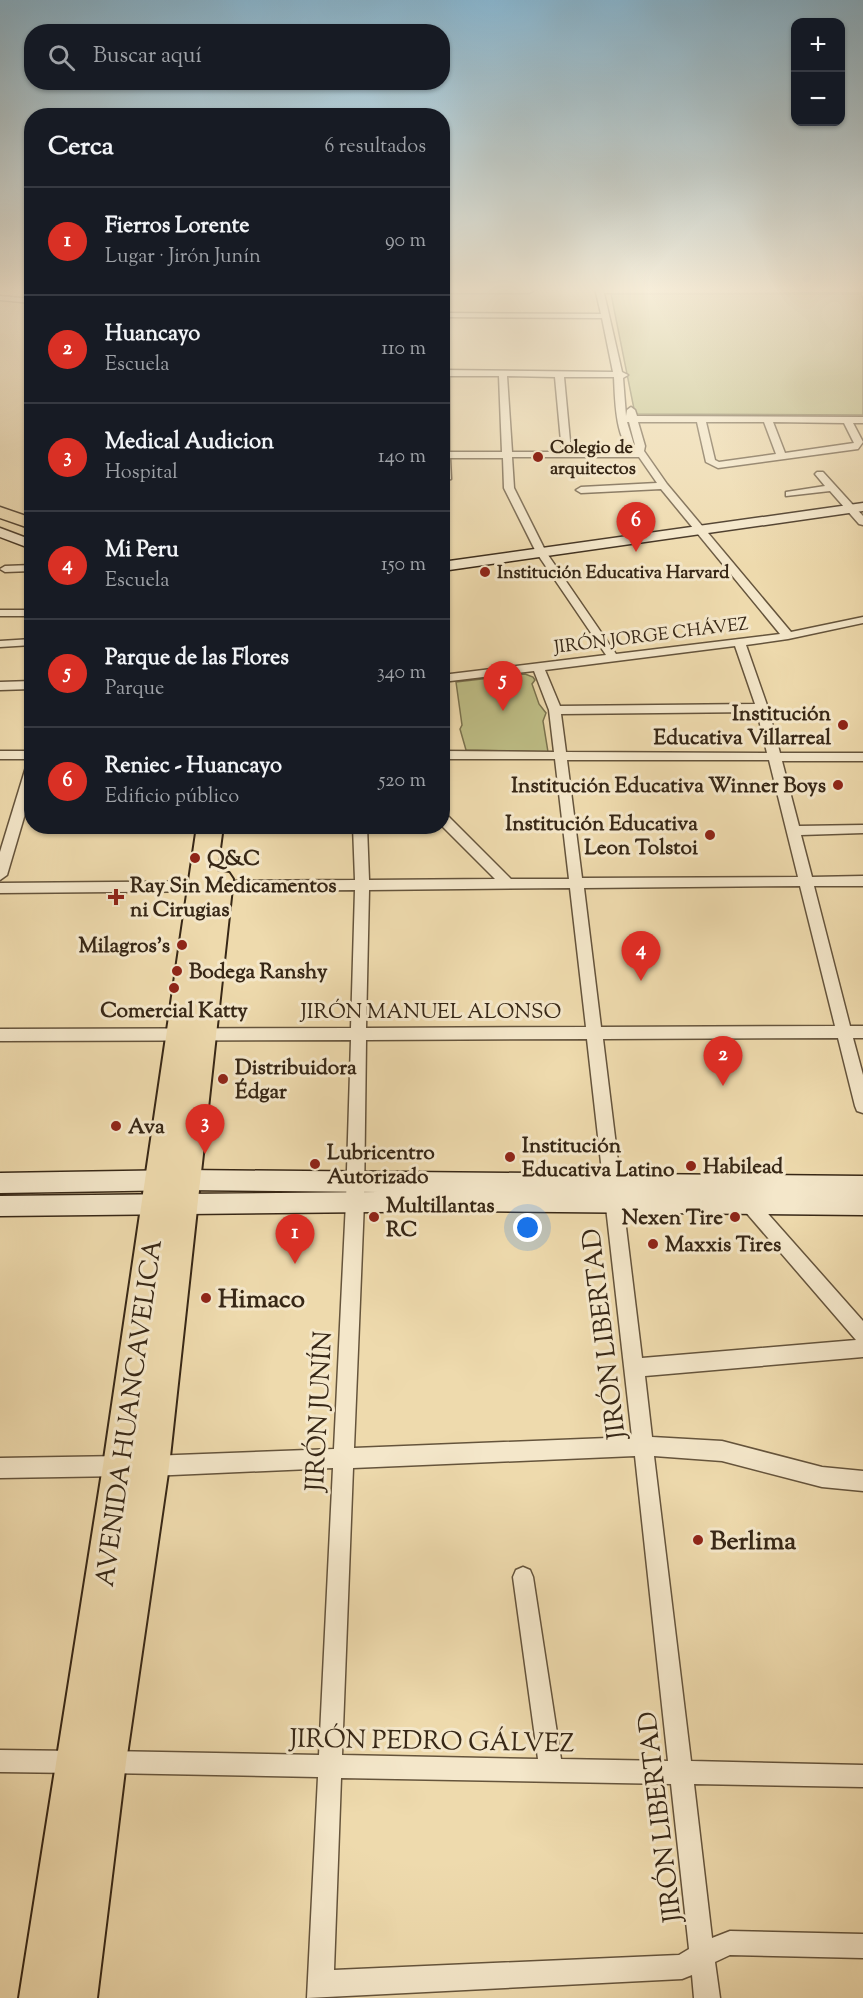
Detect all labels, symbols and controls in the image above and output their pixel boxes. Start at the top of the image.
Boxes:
map controls [791,18,845,126]
button: + [791,18,845,72]
search box [24,24,450,90]
icon: search [45,41,78,74]
text: Buscar aquí [93,41,202,73]
button: − [791,72,845,126]
text: Cerca [48,129,114,166]
text: 6 resultados [325,133,426,162]
text: Fierros Lorente [105,211,249,243]
text: 1 [64,227,71,256]
text: 90 m [385,227,426,256]
text: Lugar · Jirón Junín [105,243,261,272]
text: Huancayo [105,319,200,351]
text: 2 [63,335,72,364]
text: 110 m [381,335,426,364]
text: Escuela [105,351,170,380]
text: Medical Audicion [105,427,274,459]
place label: Colegio de arquitectos [550,436,636,483]
text: 3 [63,443,72,472]
text: 140 m [378,443,426,472]
marker: Colegio de arquitectos [531,450,545,464]
text: Hospital [105,459,178,488]
pin: 6 [616,502,656,552]
text: Mi Peru [105,535,179,567]
text: 4 [62,551,73,580]
text: 150 m [381,551,426,580]
place label: Institución Educativa Harvard [497,561,730,587]
marker: Institución Educativa Harvard [478,565,492,579]
text: Escuela [105,567,170,596]
street label: JIRÓN JORGE CHÁVEZ [551,611,750,662]
text: Parque de las Flores [105,643,289,675]
text: 5 [64,659,71,688]
text: 340 m [377,659,426,688]
pin: 5 [484,662,522,711]
text: Parque [105,675,164,704]
place label: Institución Educativa Villarreal [654,700,832,754]
marker: Institución Educativa Villarreal [836,718,850,732]
text: Reniec - Huancayo [105,751,282,783]
text: 6 [63,767,72,796]
text: 520 m [378,767,426,796]
place label: Institución Educativa Winner Boys [511,772,826,802]
marker: Institución Educativa Winner Boys [831,778,845,792]
text: Edificio público [105,783,239,812]
place label: Institución Educativa Leon Tolstoi [505,810,698,864]
marker: Institución Educativa Leon Tolstoi [703,828,717,842]
place label: Q&C [207,845,260,875]
marker: Q&C [188,851,202,865]
place label: Ray Sin Medicamentos ni Cirugias [130,872,337,926]
marker: Ray Sin Medicamentos ni Cirugias [107,888,125,906]
place label: Milagros's [78,932,170,962]
pin: 4 [622,932,660,981]
marker: Milagros's [175,938,189,952]
place label: Bodega Ranshy [189,958,328,988]
marker: Bodega Ranshy [170,964,184,978]
marker: Comercial Katty [167,981,181,995]
place label: Comercial Katty [100,997,248,1027]
street label: JIRÓN MANUEL ALONSO [300,998,561,1028]
pin: 2 [704,1036,742,1086]
place label: Distribuidora Édgar [235,1054,357,1108]
marker: Distribuidora Édgar [216,1072,230,1086]
pin: 3 [186,1104,224,1154]
place label: Ava [128,1113,165,1143]
marker: Ava [109,1119,123,1133]
place label: Institución Educativa Latino [522,1132,675,1186]
place label: Lubricentro Autorizado [327,1139,435,1193]
marker: Institución Educativa Latino [503,1150,517,1164]
place label: Habilead [703,1153,783,1183]
marker: Lubricentro Autorizado [308,1157,322,1171]
marker: Habilead [684,1159,698,1173]
place label: Multillantas RC [386,1192,495,1246]
place label: Nexen Tire [622,1204,723,1234]
marker: Multillantas RC [367,1210,381,1224]
marker: Nexen Tire [728,1210,742,1224]
your location [513,1213,542,1242]
pin: 1 [276,1214,314,1264]
street label: JIRÓN LIBERTAD [574,1226,637,1443]
place label: Maxxis Tires [665,1231,781,1261]
street label: AVENIDA HUANCAVELICA [88,1237,173,1590]
marker: Maxxis Tires [646,1237,660,1251]
place label: Himaco [218,1282,305,1319]
marker: Himaco [199,1291,213,1305]
street label: JIRÓN JUNÍN [298,1330,343,1494]
place label: Berlima [710,1524,796,1561]
marker: Berlima [691,1533,705,1547]
street label: JIRÓN LIBERTAD [630,1709,693,1926]
street label: JIRÓN PEDRO GÁLVEZ [287,1721,575,1763]

